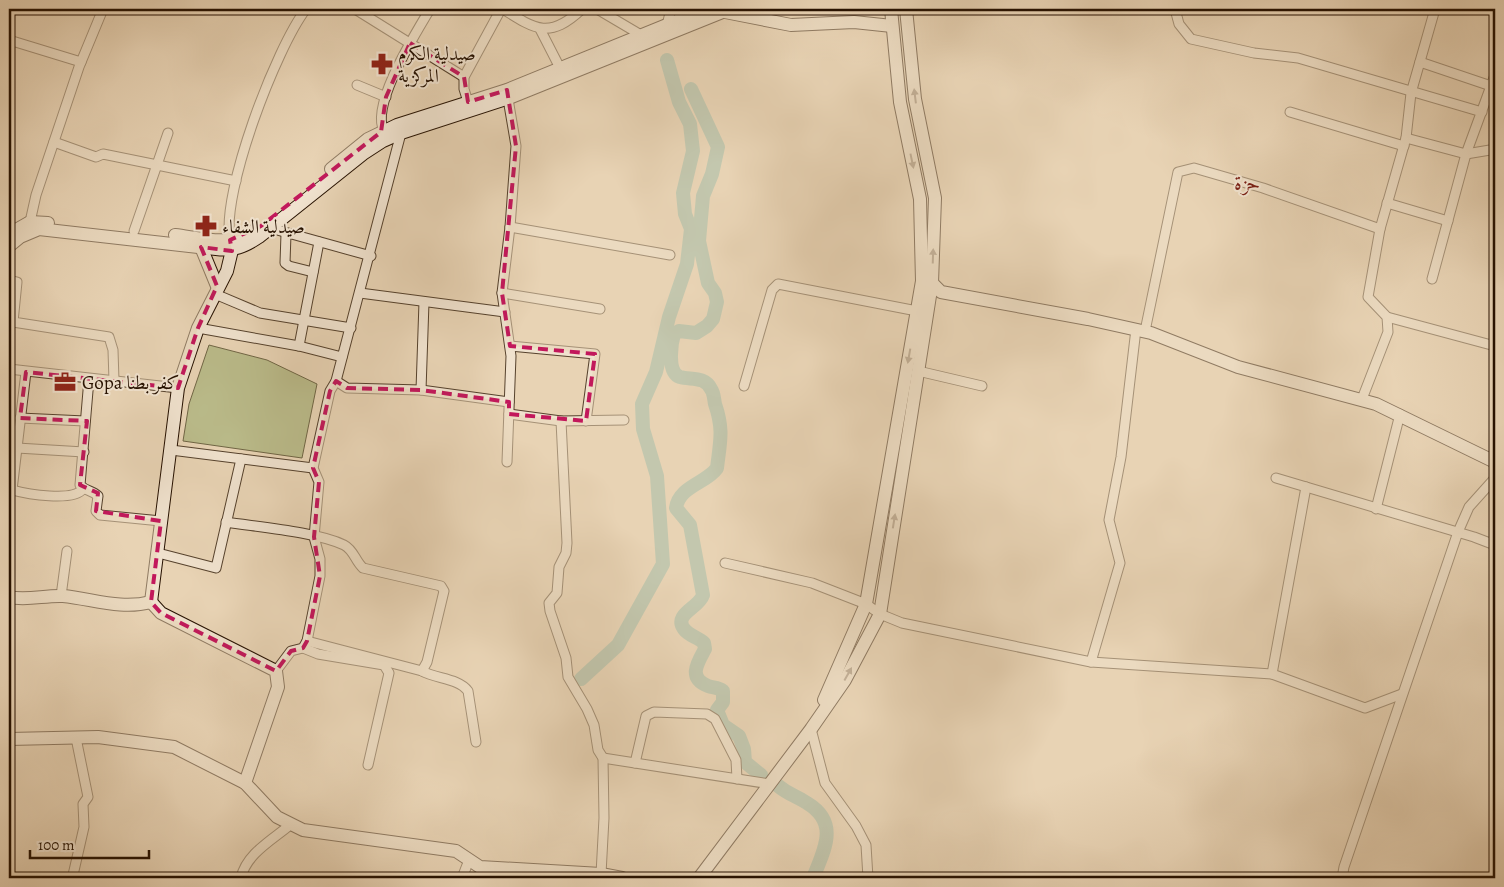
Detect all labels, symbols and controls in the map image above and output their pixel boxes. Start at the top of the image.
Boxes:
place label: صيدلية الكرم المركزية [398,41,476,89]
pharmacy icon: صيدلية الكرم المركزية [369,51,395,77]
one-way arrow [910,88,918,104]
one-way arrow [908,153,916,168]
district label: حزة [1234,169,1260,197]
pharmacy icon: صيدلية الشفاء [193,213,219,239]
place label: صيدلية الشفاء [222,214,305,240]
one-way arrow [929,248,937,264]
one-way arrow [905,349,913,365]
office icon: Gopa كفر بطنا [52,369,78,395]
place label: Gopa كفر بطنا [82,370,179,396]
one-way arrow [891,513,899,529]
one-way arrow [844,667,852,682]
scale bar [30,827,149,859]
text: 100 m [38,835,75,855]

